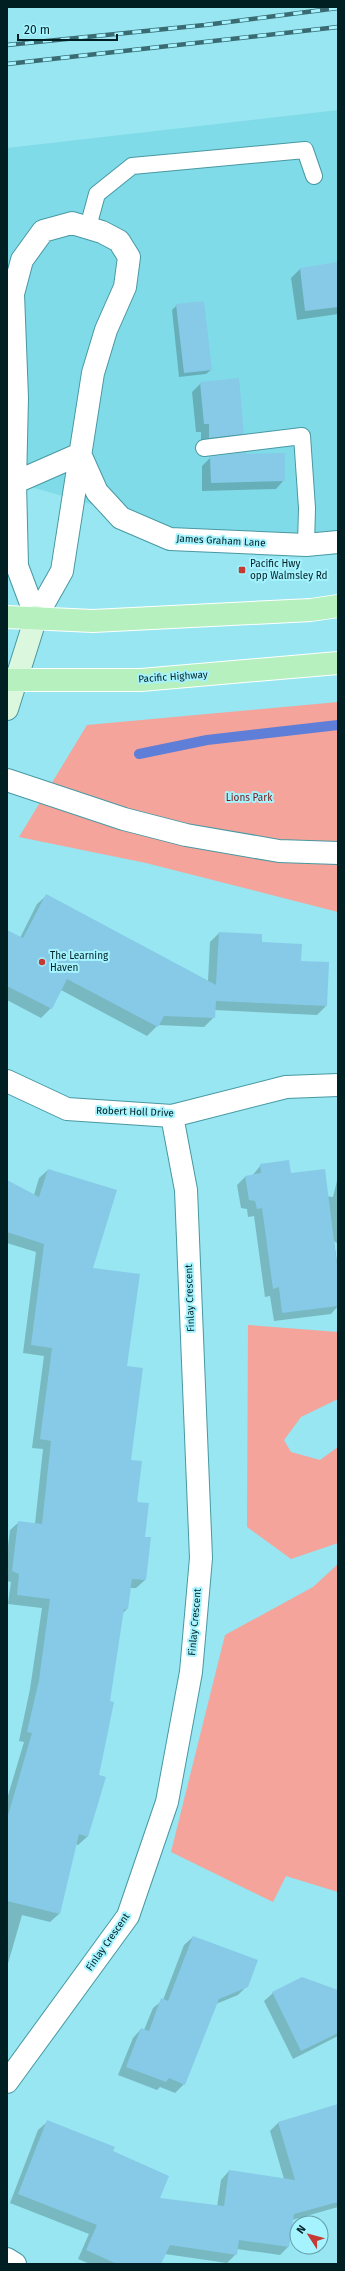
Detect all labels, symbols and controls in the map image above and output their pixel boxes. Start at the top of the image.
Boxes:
scale bar [18,16,117,42]
text: 20 m [24,23,50,37]
street label: James Graham Lane [176,533,266,549]
place label: Pacific Hwy opp Walmsley Rd [250,558,328,582]
marker: Pacific Hwy opp Walmsley Rd [237,565,247,575]
street label: Pacific Highway [138,669,208,685]
park label: Lions Park [226,792,273,804]
place label: The Learning Haven [50,950,109,974]
marker: The Learning Haven [37,957,47,967]
street label: Robert Holl Drive [96,1105,174,1119]
street label: Finlay Crescent [183,1264,197,1332]
street label: Finlay Crescent [186,1587,204,1656]
street label: Finlay Crescent [84,1911,133,1973]
north arrow [289,2215,329,2255]
text: N [294,2223,309,2236]

